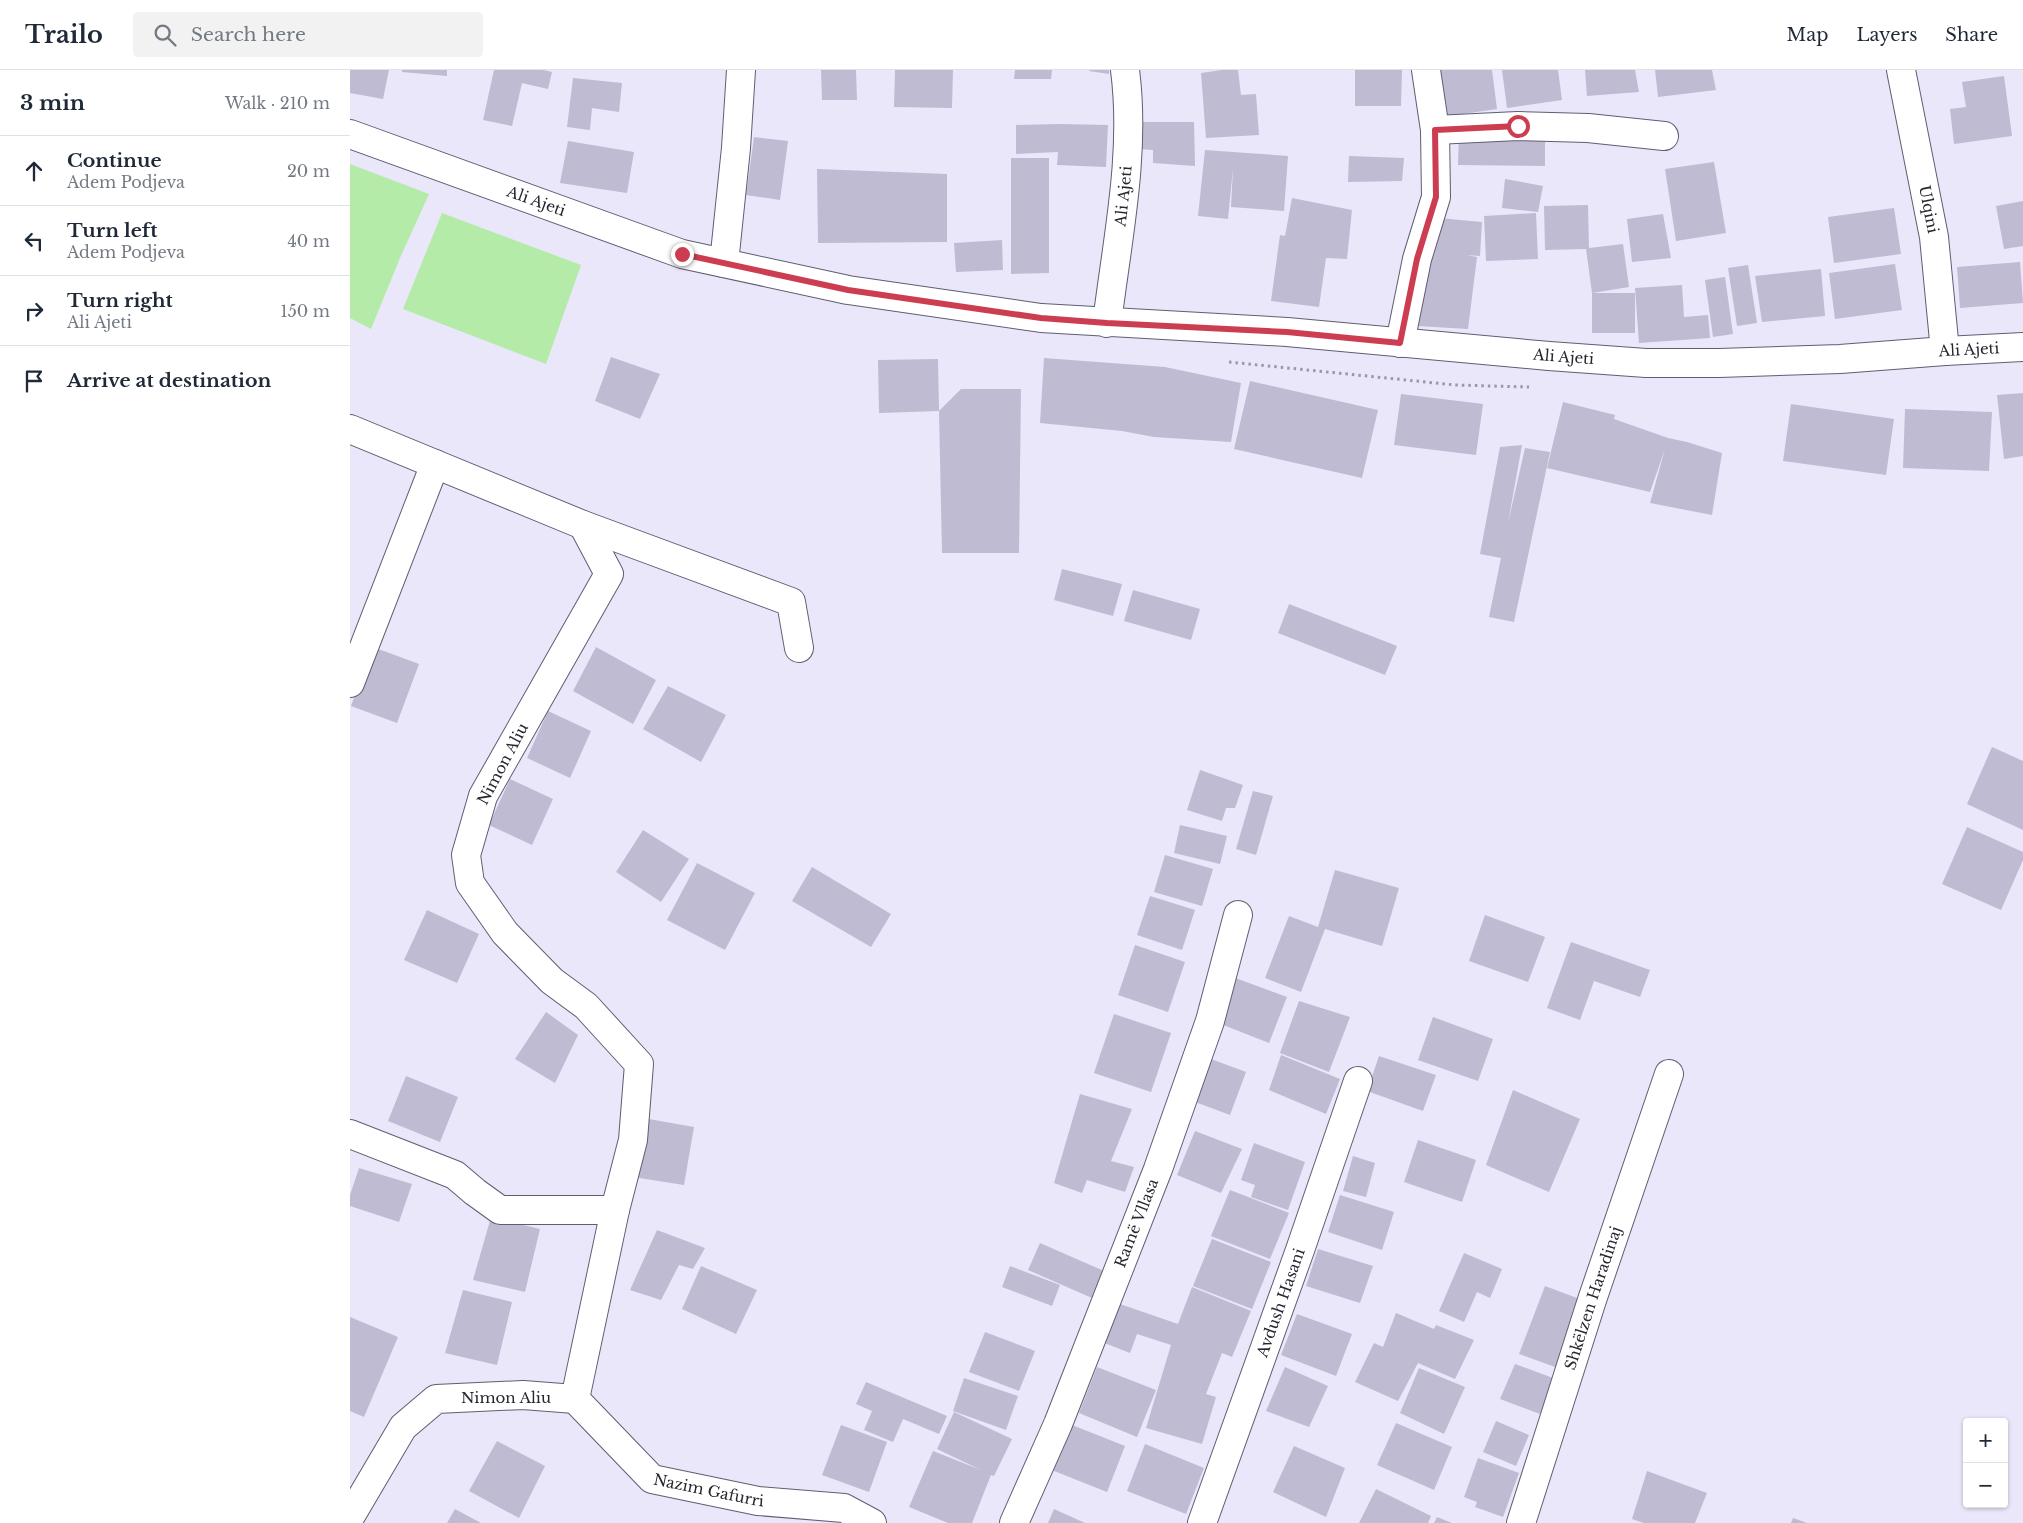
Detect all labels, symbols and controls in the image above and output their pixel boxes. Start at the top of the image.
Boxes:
search box [133,12,483,57]
text: Trailo [25,20,103,49]
icon: search [151,21,179,49]
text: Search here [191,23,306,46]
text: Map [1787,24,1828,46]
text: Layers [1856,24,1917,46]
text: Share [1945,24,1998,46]
text: 3 min [20,90,85,116]
text: Walk · 210 m [225,93,330,113]
route start [1507,115,1530,138]
text: Continue [67,149,162,172]
icon: ahead [20,157,48,185]
text: 20 m [287,161,330,181]
street label: Ali Ajeti [1110,165,1136,229]
text: Adem Podjeva [67,172,185,192]
street label: Ali Ajeti [504,181,568,220]
street label: Ulqini [1915,184,1943,235]
text: Turn left [67,219,158,242]
icon: left [20,227,48,255]
text: 40 m [287,231,330,251]
text: Adem Podjeva [67,242,185,262]
route end [671,243,694,266]
text: Turn right [67,289,173,312]
icon: right [20,297,48,325]
text: 150 m [281,301,330,321]
text: Ali Ajeti [67,312,132,332]
street label: Ali Ajeti [1937,338,2000,361]
street label: Ali Ajeti [1531,345,1595,368]
icon: arrive [20,367,48,395]
text: Arrive at destination [67,369,271,392]
street label: Nimon Aliu [473,720,532,808]
street label: Ramë Vllasa [1110,1175,1162,1270]
street label: Shkëlzen Haradinaj [1560,1224,1625,1372]
street label: Avdush Hasani [1252,1246,1309,1360]
street label: Nimon Aliu [461,1388,551,1407]
map controls [1963,1418,2008,1508]
button: + [1963,1418,2008,1463]
button: − [1963,1463,2008,1508]
street label: Nazim Gafurri [652,1470,765,1510]

